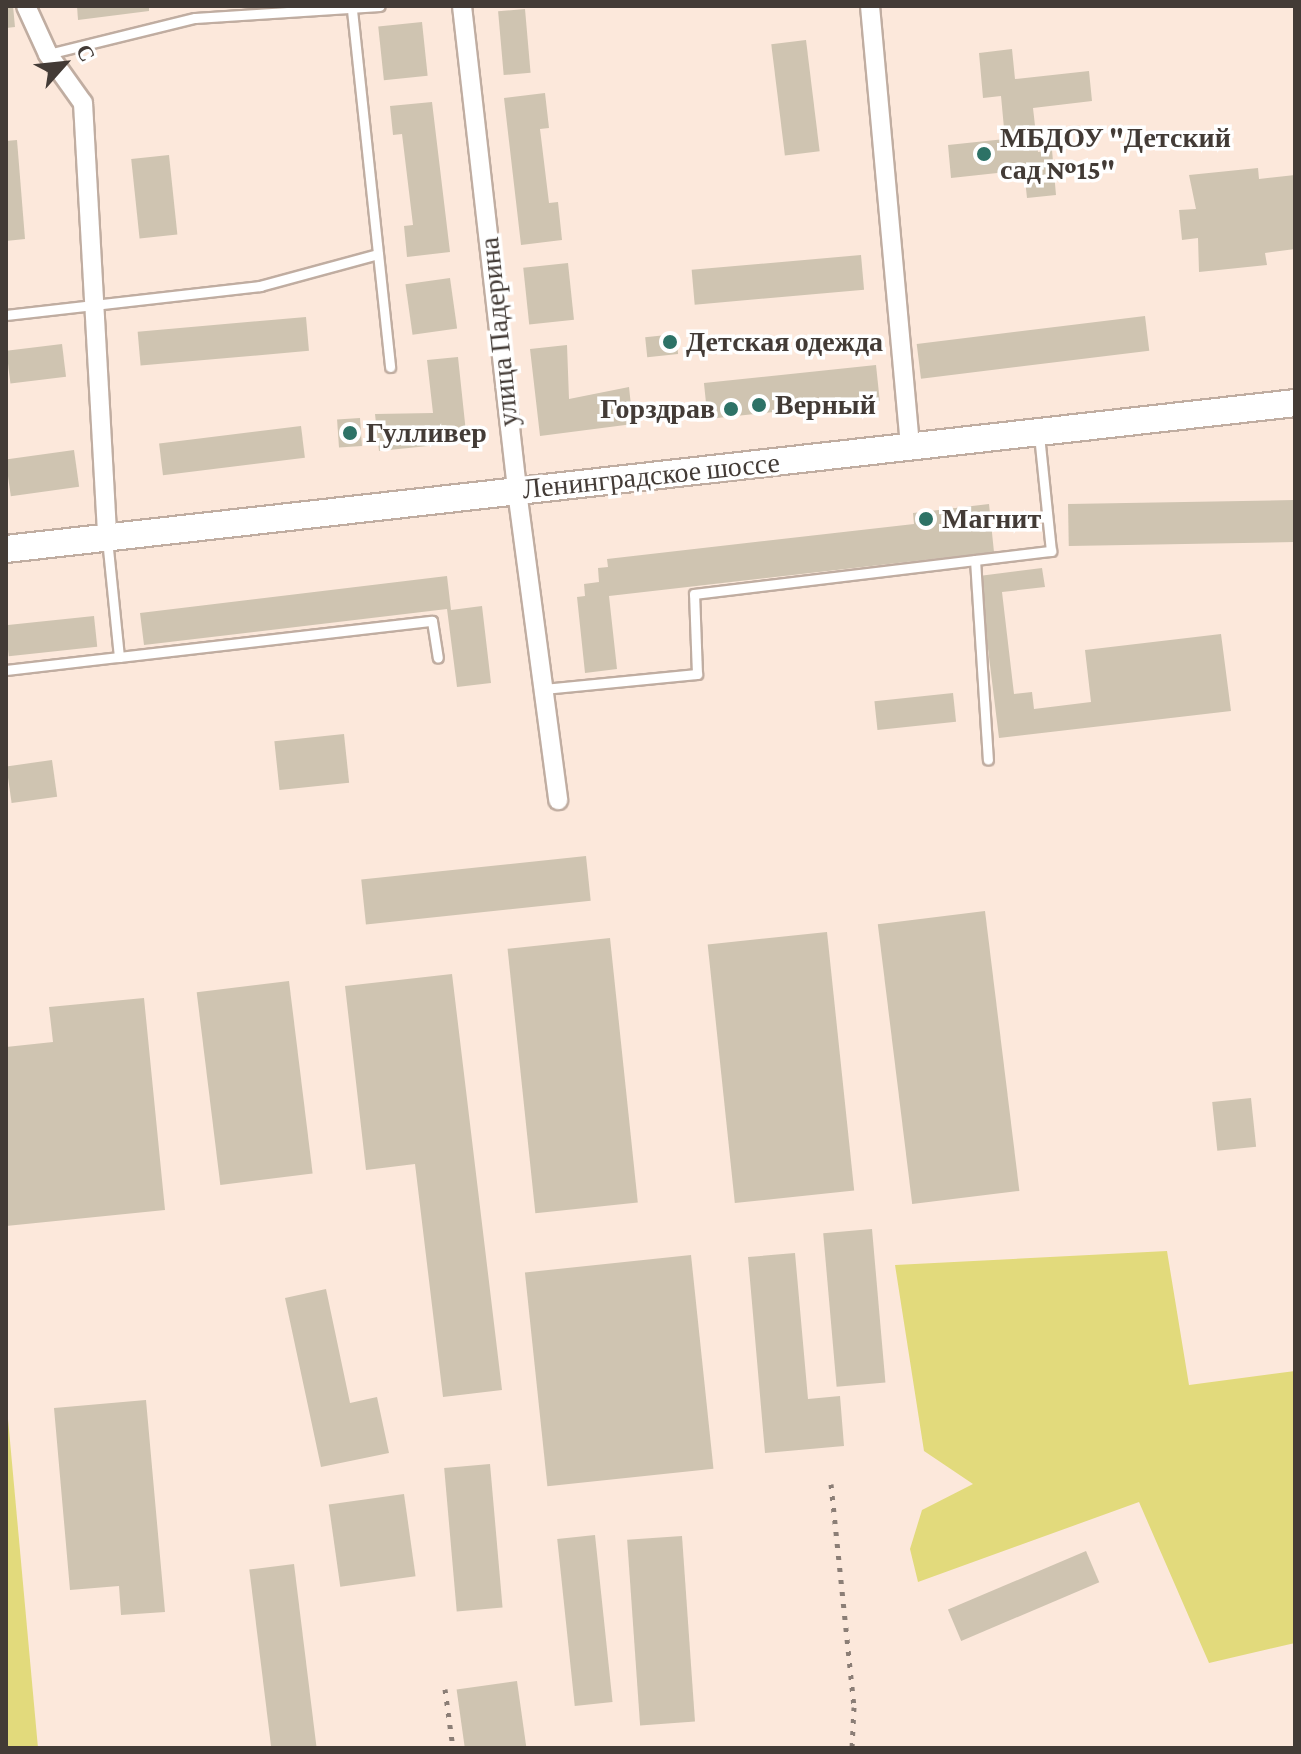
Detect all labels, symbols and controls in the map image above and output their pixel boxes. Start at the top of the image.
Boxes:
north arrow [24,24,104,104]
text: С [71,40,101,66]
place label: МБДОУ "Детский сад №15" [1000,121,1231,187]
marker: МБДОУ "Детский сад №15" [975,145,993,163]
street label: улица Падерина [472,236,526,428]
place label: Детская одежда [686,325,883,359]
marker: Детская одежда [661,333,679,351]
place label: Верный [775,388,876,422]
place label: Горздрав [600,392,715,426]
marker: Верный [750,396,768,414]
marker: Горздрав [722,400,740,418]
place label: Гулливер [366,416,487,450]
marker: Гулливер [341,424,359,442]
street label: Ленинградское шоссе [521,446,781,506]
place label: Магнит [942,502,1041,536]
marker: Магнит [917,510,935,528]

